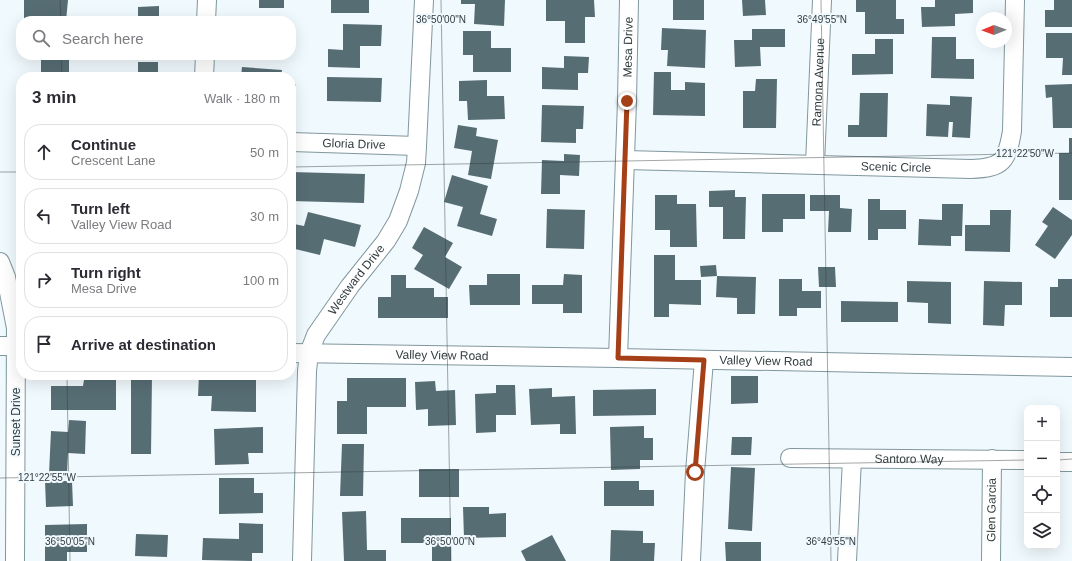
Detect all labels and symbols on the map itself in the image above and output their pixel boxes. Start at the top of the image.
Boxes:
north arrow [976,12,1012,48]
text: 36°50'00"N [416,14,466,25]
text: 36°49'55"N [797,14,847,25]
street label: Mesa Drive [620,16,636,78]
street label: Ramona Avenue [810,37,827,127]
route end [618,92,636,110]
street label: Gloria Drive [322,136,386,152]
text: 121°22'50"W [996,148,1054,159]
street label: Scenic Circle [861,159,931,175]
street label: Westward Drive [325,241,388,317]
street label: Valley View Road [395,348,489,363]
street label: Valley View Road [719,353,813,369]
street label: Sunset Drive [9,387,23,456]
street label: Santoro Way [874,452,944,466]
route start [686,463,704,481]
text: 121°22'55"W [18,472,76,483]
street label: Glen Garcia [984,478,999,542]
text: 36°50'05"N [45,536,95,547]
text: 36°50'00"N [425,536,475,547]
text: 36°49'55"N [806,536,856,547]

